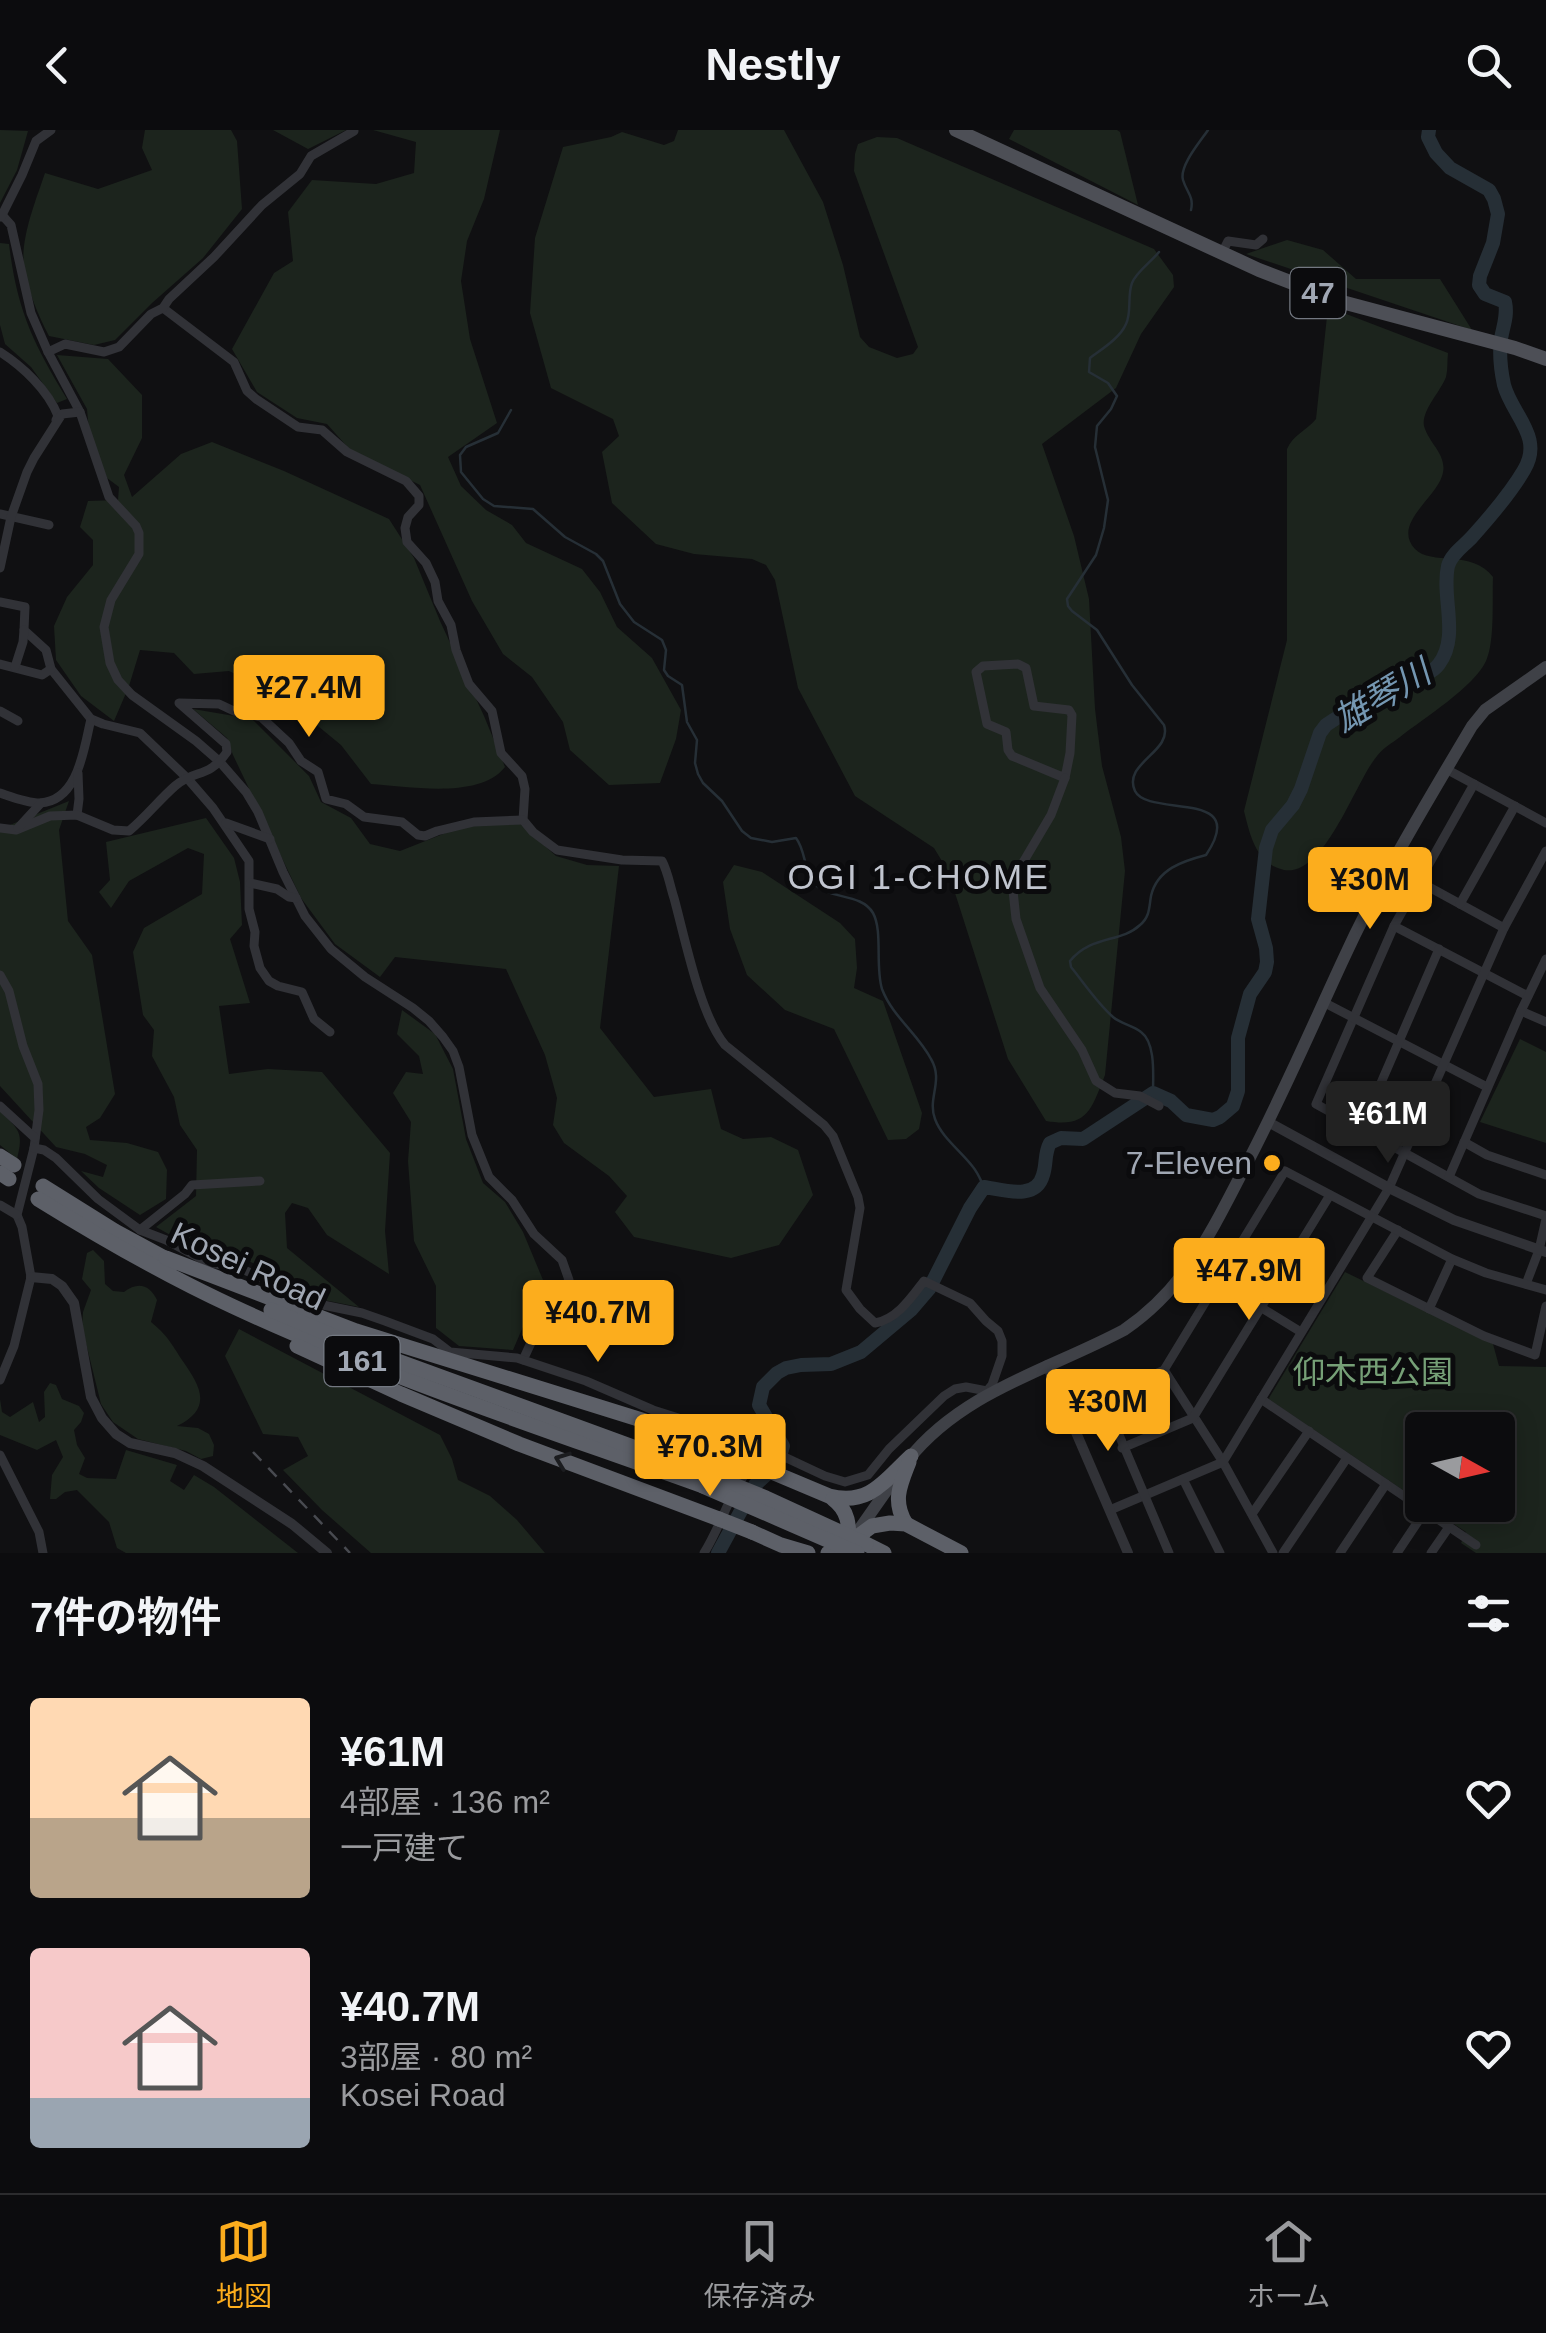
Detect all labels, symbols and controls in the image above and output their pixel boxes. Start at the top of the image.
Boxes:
icon: back [30,38,85,93]
icon: search [1461,38,1516,93]
text: Nestly [705,39,841,90]
road number: 47 [1290,268,1346,318]
water label: 雄琴川 [1327,650,1440,739]
pin: ¥27.4M [228,655,390,740]
text: ¥27.4M [256,669,362,705]
pin: ¥30M [1311,847,1429,932]
district label: OGI 1-CHOME [788,857,1050,896]
text: ¥30M [1330,861,1410,897]
pin: ¥61M [1329,1081,1447,1166]
text: ¥61M [1348,1095,1428,1131]
place label: 7-Eleven [1126,1145,1252,1181]
marker: 7-Eleven [1261,1152,1283,1174]
street label: Kosei Road [165,1215,331,1317]
pin: ¥47.9M [1168,1238,1330,1323]
text: ¥47.9M [1196,1252,1302,1288]
pin: ¥40.7M [517,1280,679,1365]
text: ¥40.7M [545,1294,651,1330]
road number: 161 [324,1336,400,1386]
park label: 仰木西公園 [1293,1354,1453,1390]
pin: ¥30M [1049,1369,1167,1454]
text: ¥30M [1068,1383,1148,1419]
north arrow [1405,1412,1515,1522]
map controls [1405,1412,1515,1522]
pin: ¥70.3M [629,1414,791,1499]
text: ¥70.3M [657,1428,763,1464]
one-way arrow [554,1451,572,1471]
icon: filters [1461,1586,1516,1641]
text: 7件の物件 [30,1594,221,1641]
text: ¥61M [340,1728,445,1775]
icon: home [110,1738,230,1858]
icon: heart [1461,1771,1516,1826]
text: 4部屋 · 136 m² [340,1784,550,1820]
text: 一戸建て [340,1830,468,1866]
text: ¥40.7M [340,1983,480,2030]
icon: home [110,1988,230,2108]
icon: heart [1461,2021,1516,2076]
text: 3部屋 · 80 m² [340,2039,532,2075]
text: Kosei Road [340,2077,505,2113]
tab: 地図 [216,2214,272,2314]
tab: 保存済み [703,2214,815,2314]
tab: ホーム [1247,2214,1330,2314]

